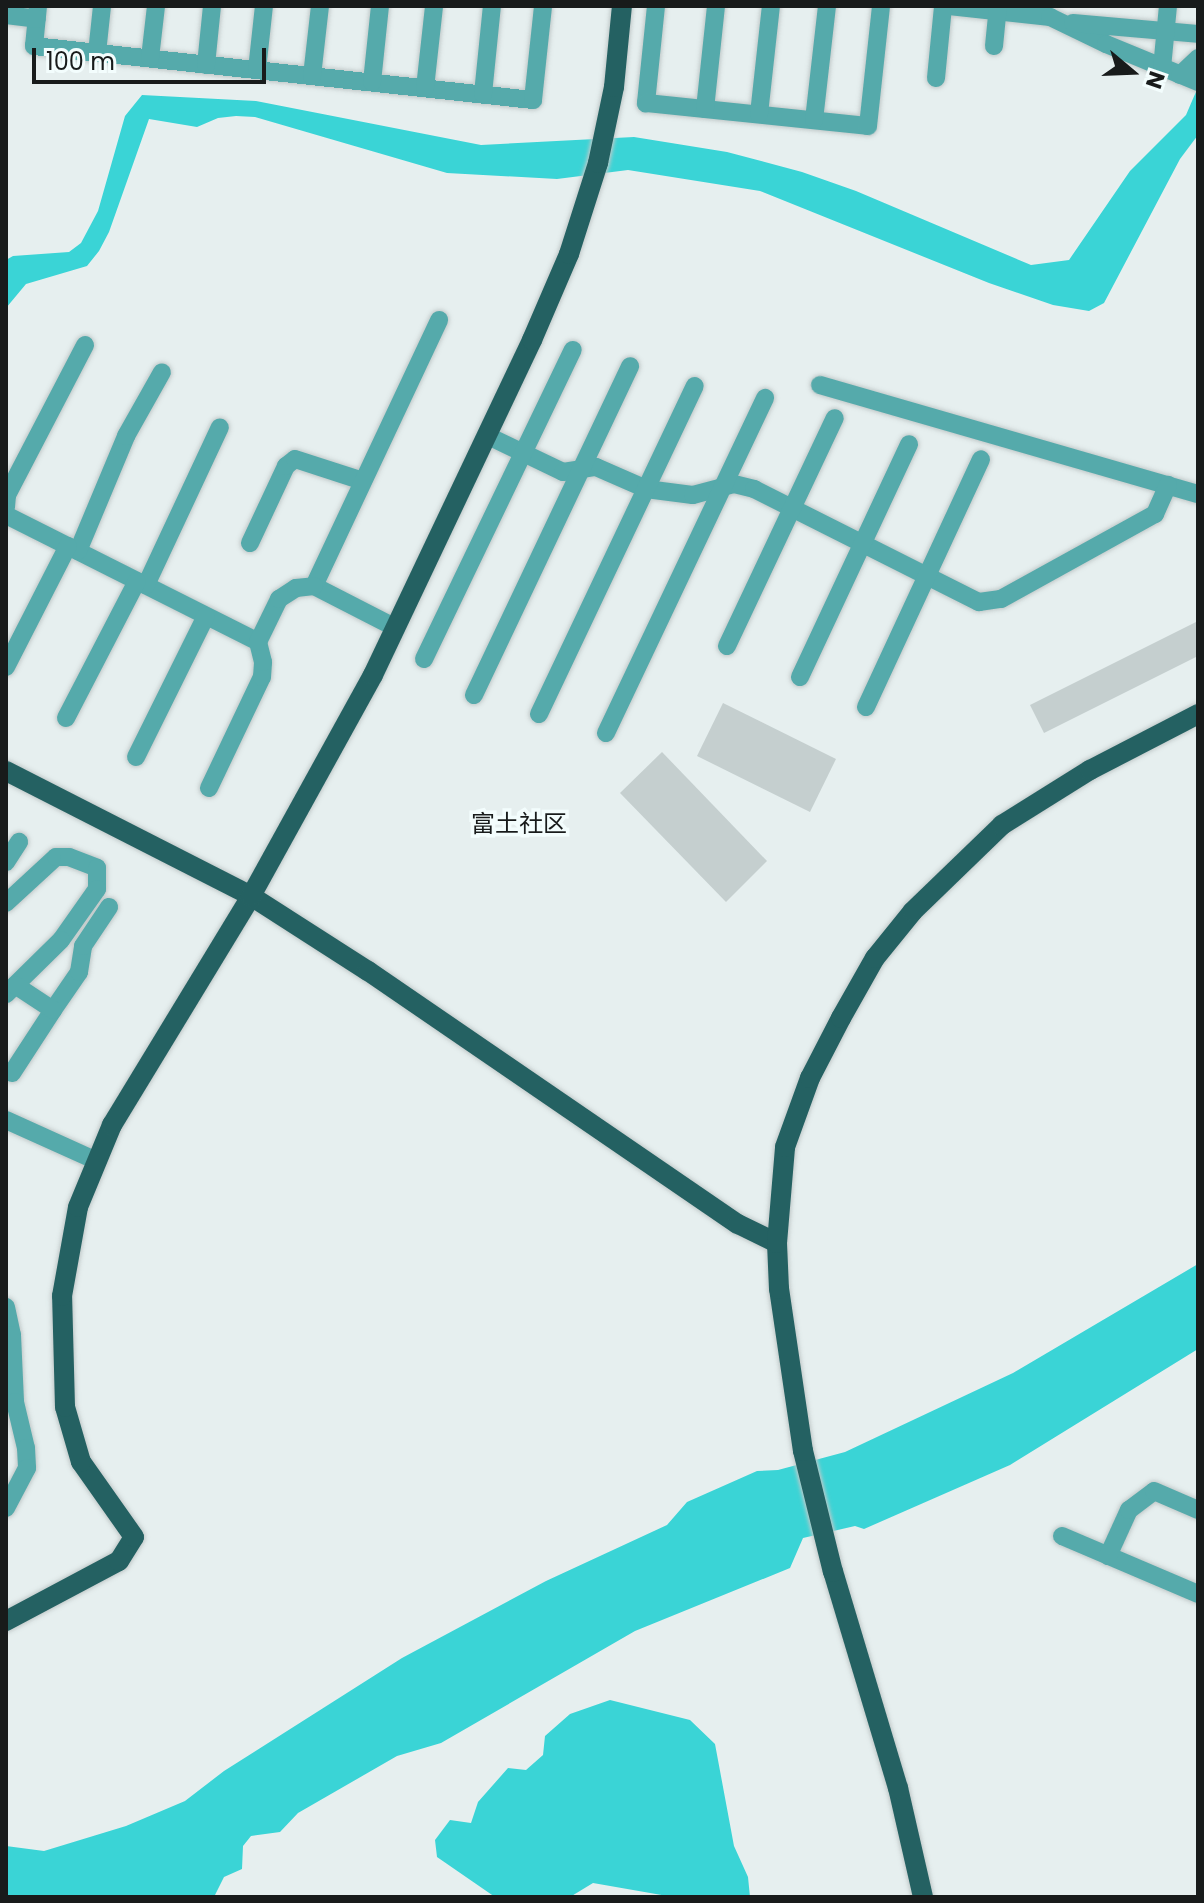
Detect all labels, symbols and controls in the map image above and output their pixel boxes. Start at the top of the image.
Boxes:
scale bar [36,32,270,82]
north arrow [1092,32,1172,112]
text: 100 m [46,45,115,78]
text: N [1138,67,1173,93]
district label: 富土社区 [471,810,567,838]

